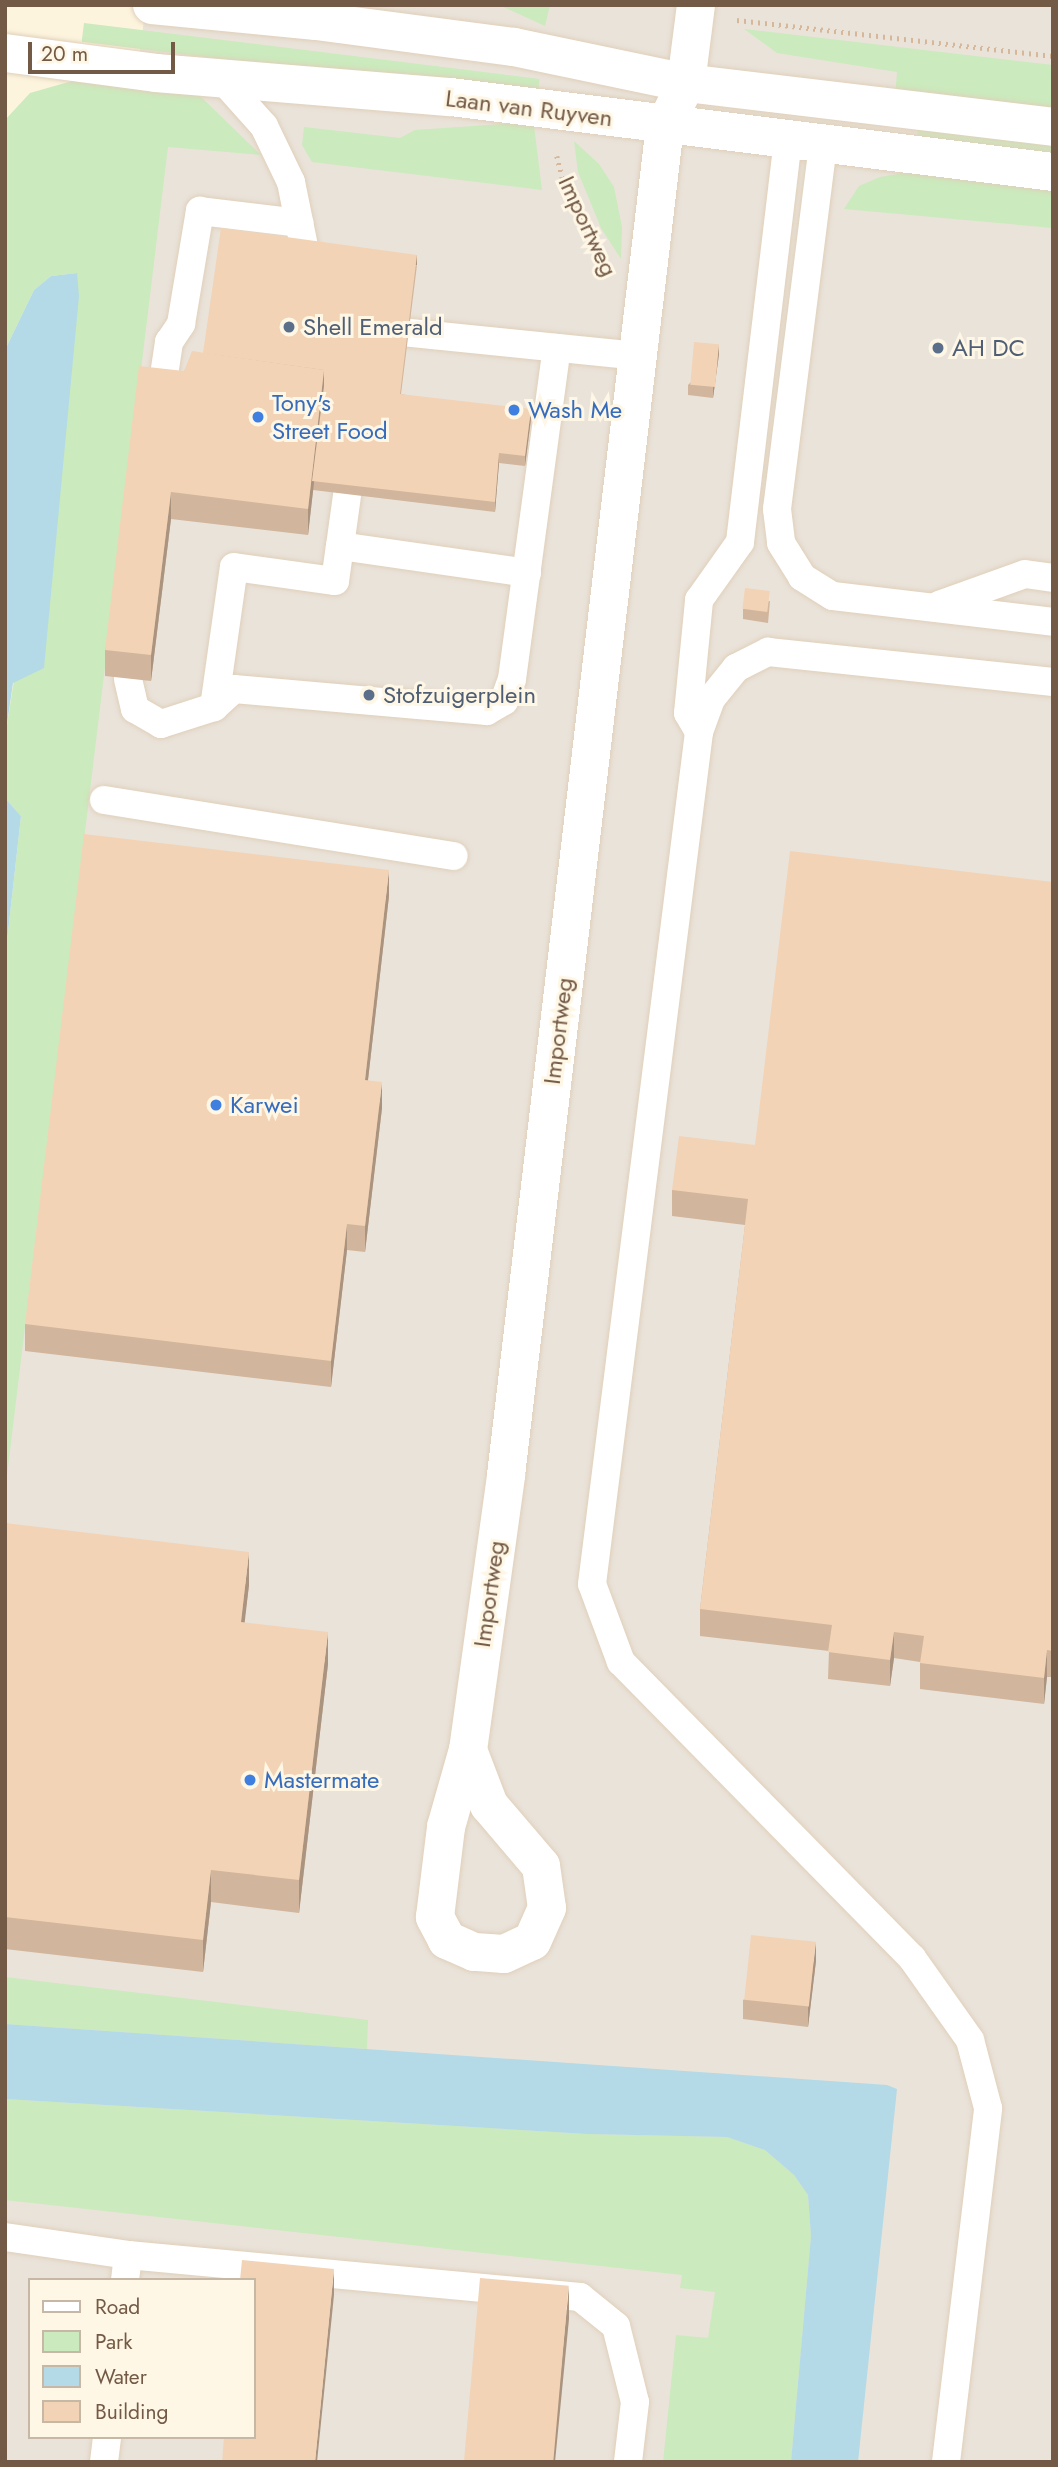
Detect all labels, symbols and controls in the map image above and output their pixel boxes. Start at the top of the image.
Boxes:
scale bar [32,28,178,72]
text: 20 m [41,39,88,69]
street label: Laan van Ruyven [444,83,614,133]
street label: Importweg [552,171,624,281]
place label: Shell Emerald [303,313,443,341]
marker: Shell Emerald [281,319,297,335]
place label: AH DC [952,334,1025,362]
marker: AH DC [930,340,946,356]
place label: Tony's Street Food [272,389,388,445]
place label: Wash Me [528,396,622,424]
marker: Wash Me [506,402,522,418]
marker: Tony's Street Food [250,409,266,425]
place label: Stofzuigerplein [383,681,536,709]
marker: Stofzuigerplein [361,687,377,703]
street label: Importweg [537,976,579,1086]
place label: Karwei [230,1091,299,1119]
marker: Karwei [208,1097,224,1113]
street label: Importweg [467,1539,511,1649]
place label: Mastermate [264,1766,379,1794]
marker: Mastermate [242,1772,258,1788]
legend [28,2278,256,2439]
text: Road [95,2292,140,2322]
text: Park [95,2327,132,2357]
text: Water [95,2362,147,2392]
text: Building [95,2397,168,2427]

